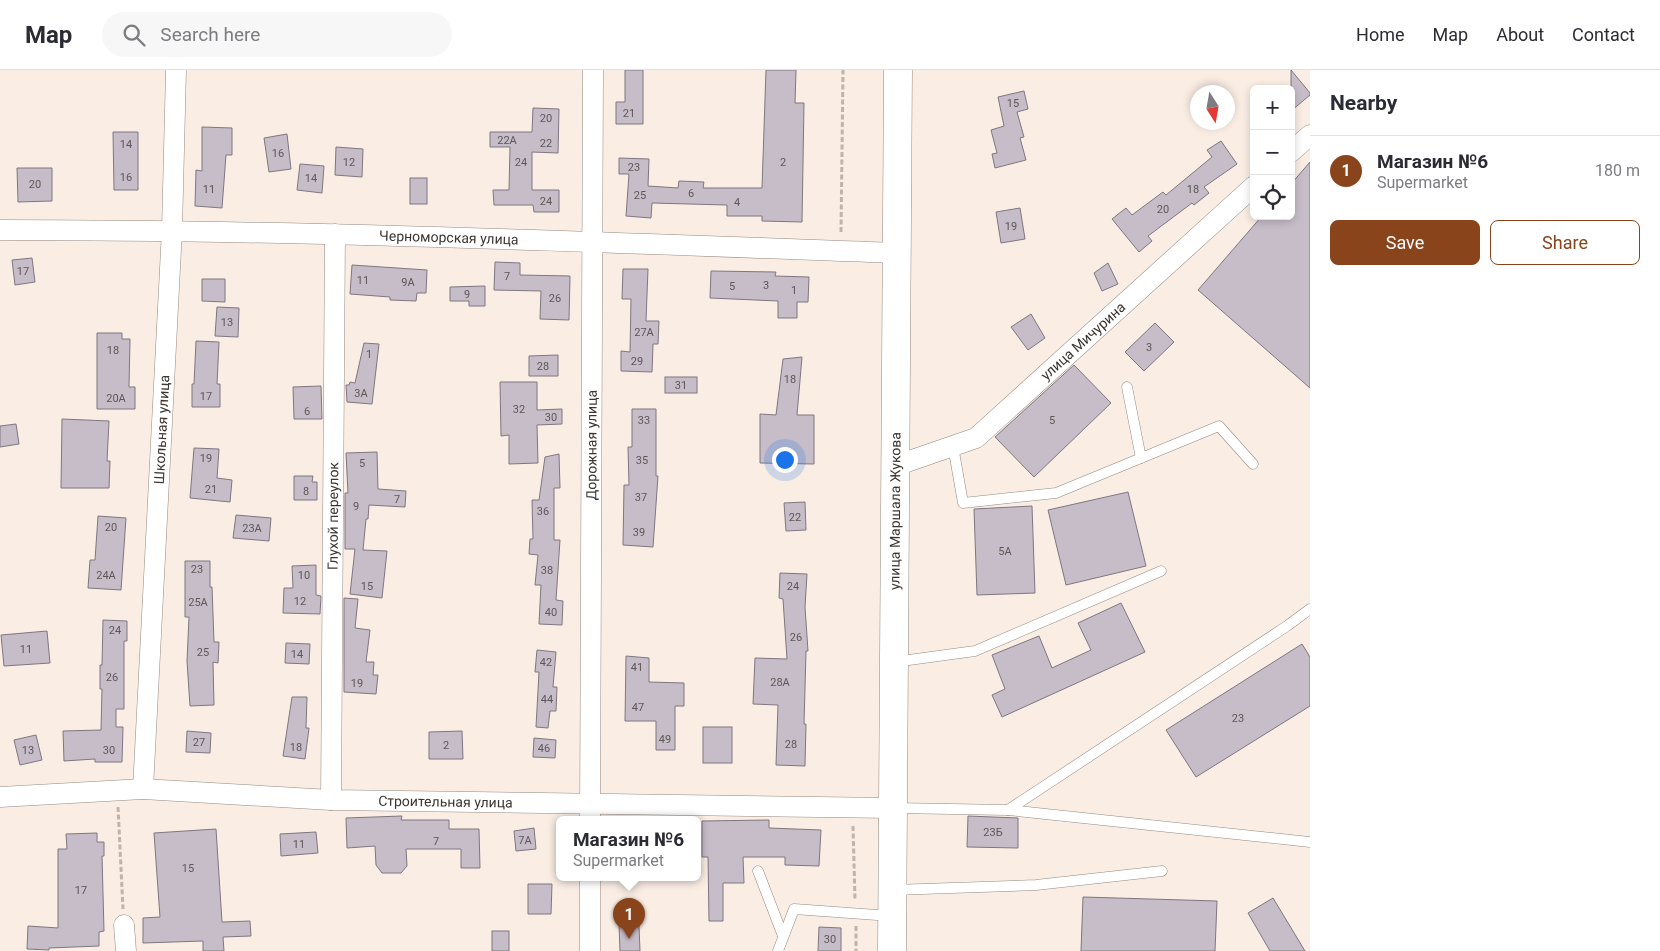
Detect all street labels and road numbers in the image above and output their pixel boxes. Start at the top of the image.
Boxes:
street label: Черноморская улица [379,227,519,248]
street label: улица Мичурина [1037,299,1128,383]
street label: Школьная улица [151,374,172,485]
street label: Дорожная улица [583,390,600,500]
street label: улица Маршала Жукова [886,432,904,590]
street label: Глухой переулок [325,462,341,570]
street label: Строительная улица [378,793,513,811]

